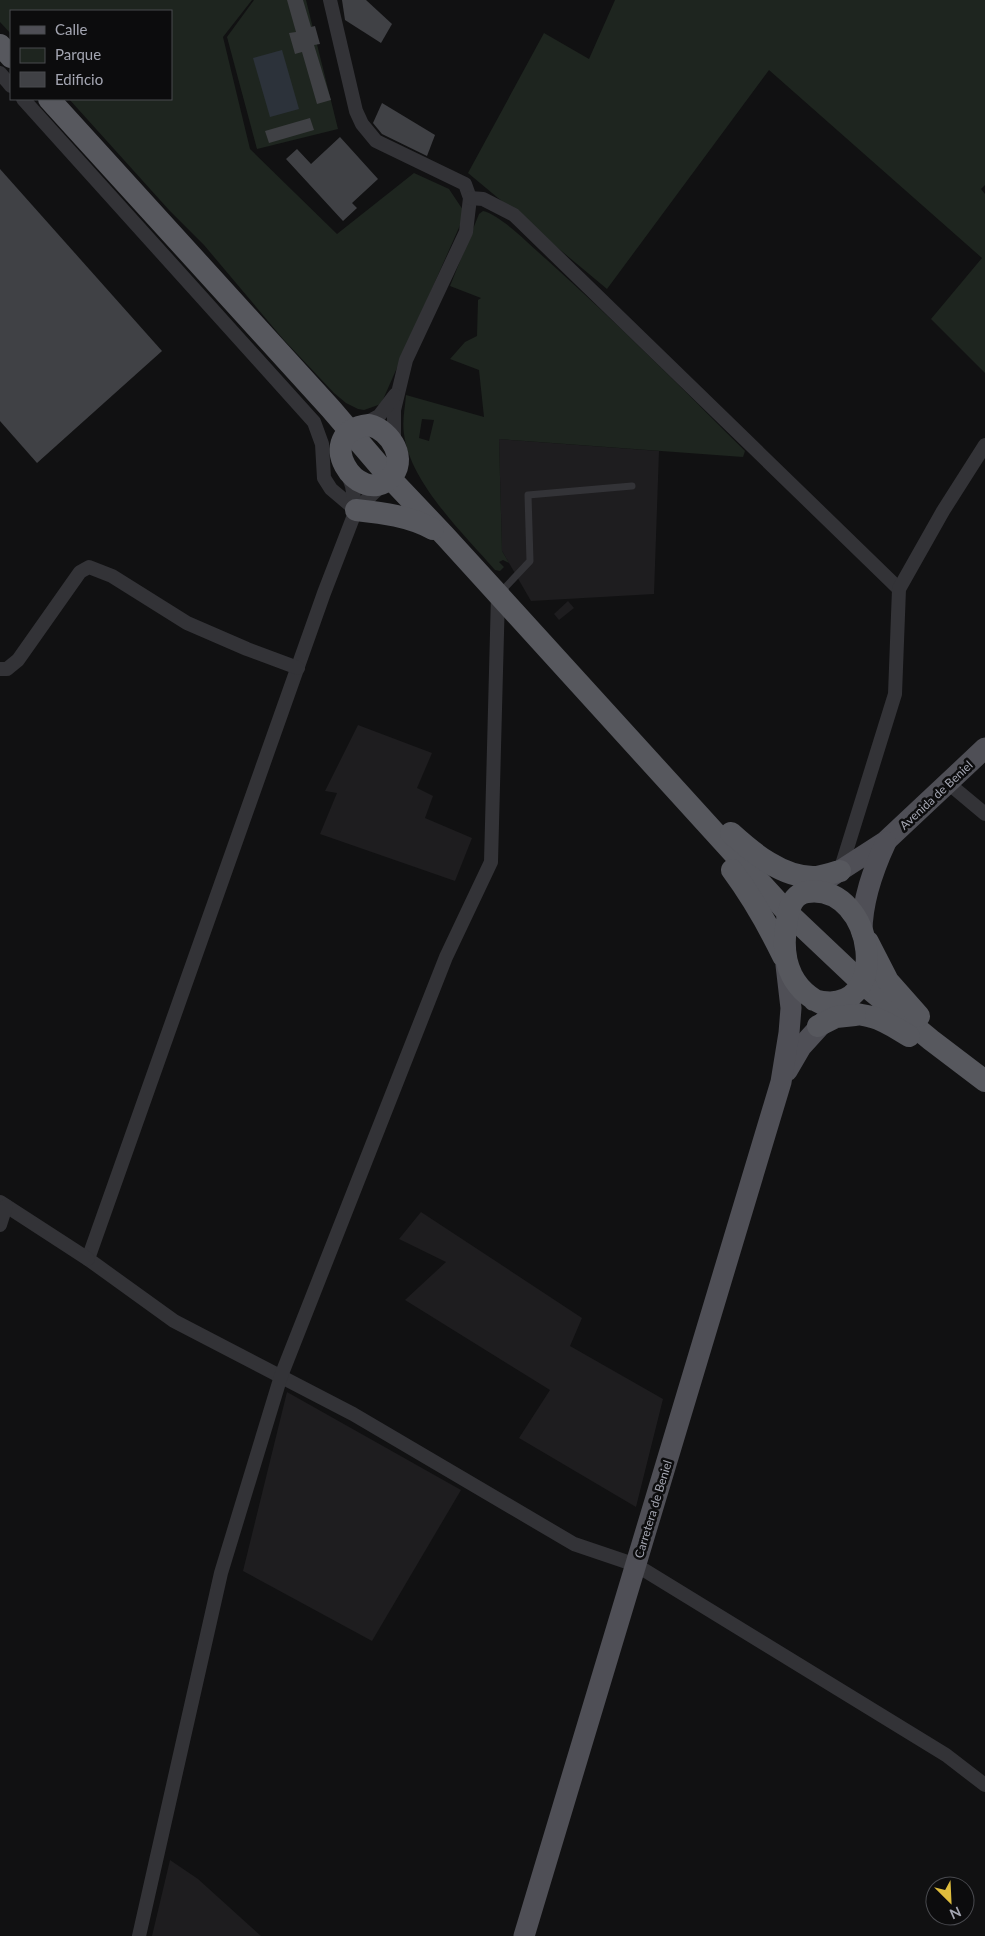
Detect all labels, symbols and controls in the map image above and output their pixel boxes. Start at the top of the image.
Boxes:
legend [10,10,172,100]
text: Calle [55,20,88,38]
text: Parque [55,45,101,63]
text: Edificio [55,70,103,88]
street label: Avenida de Beniel [896,757,976,833]
street label: Carretera de Beniel [631,1458,675,1560]
north arrow [925,1876,975,1926]
text: N [947,1903,964,1923]

